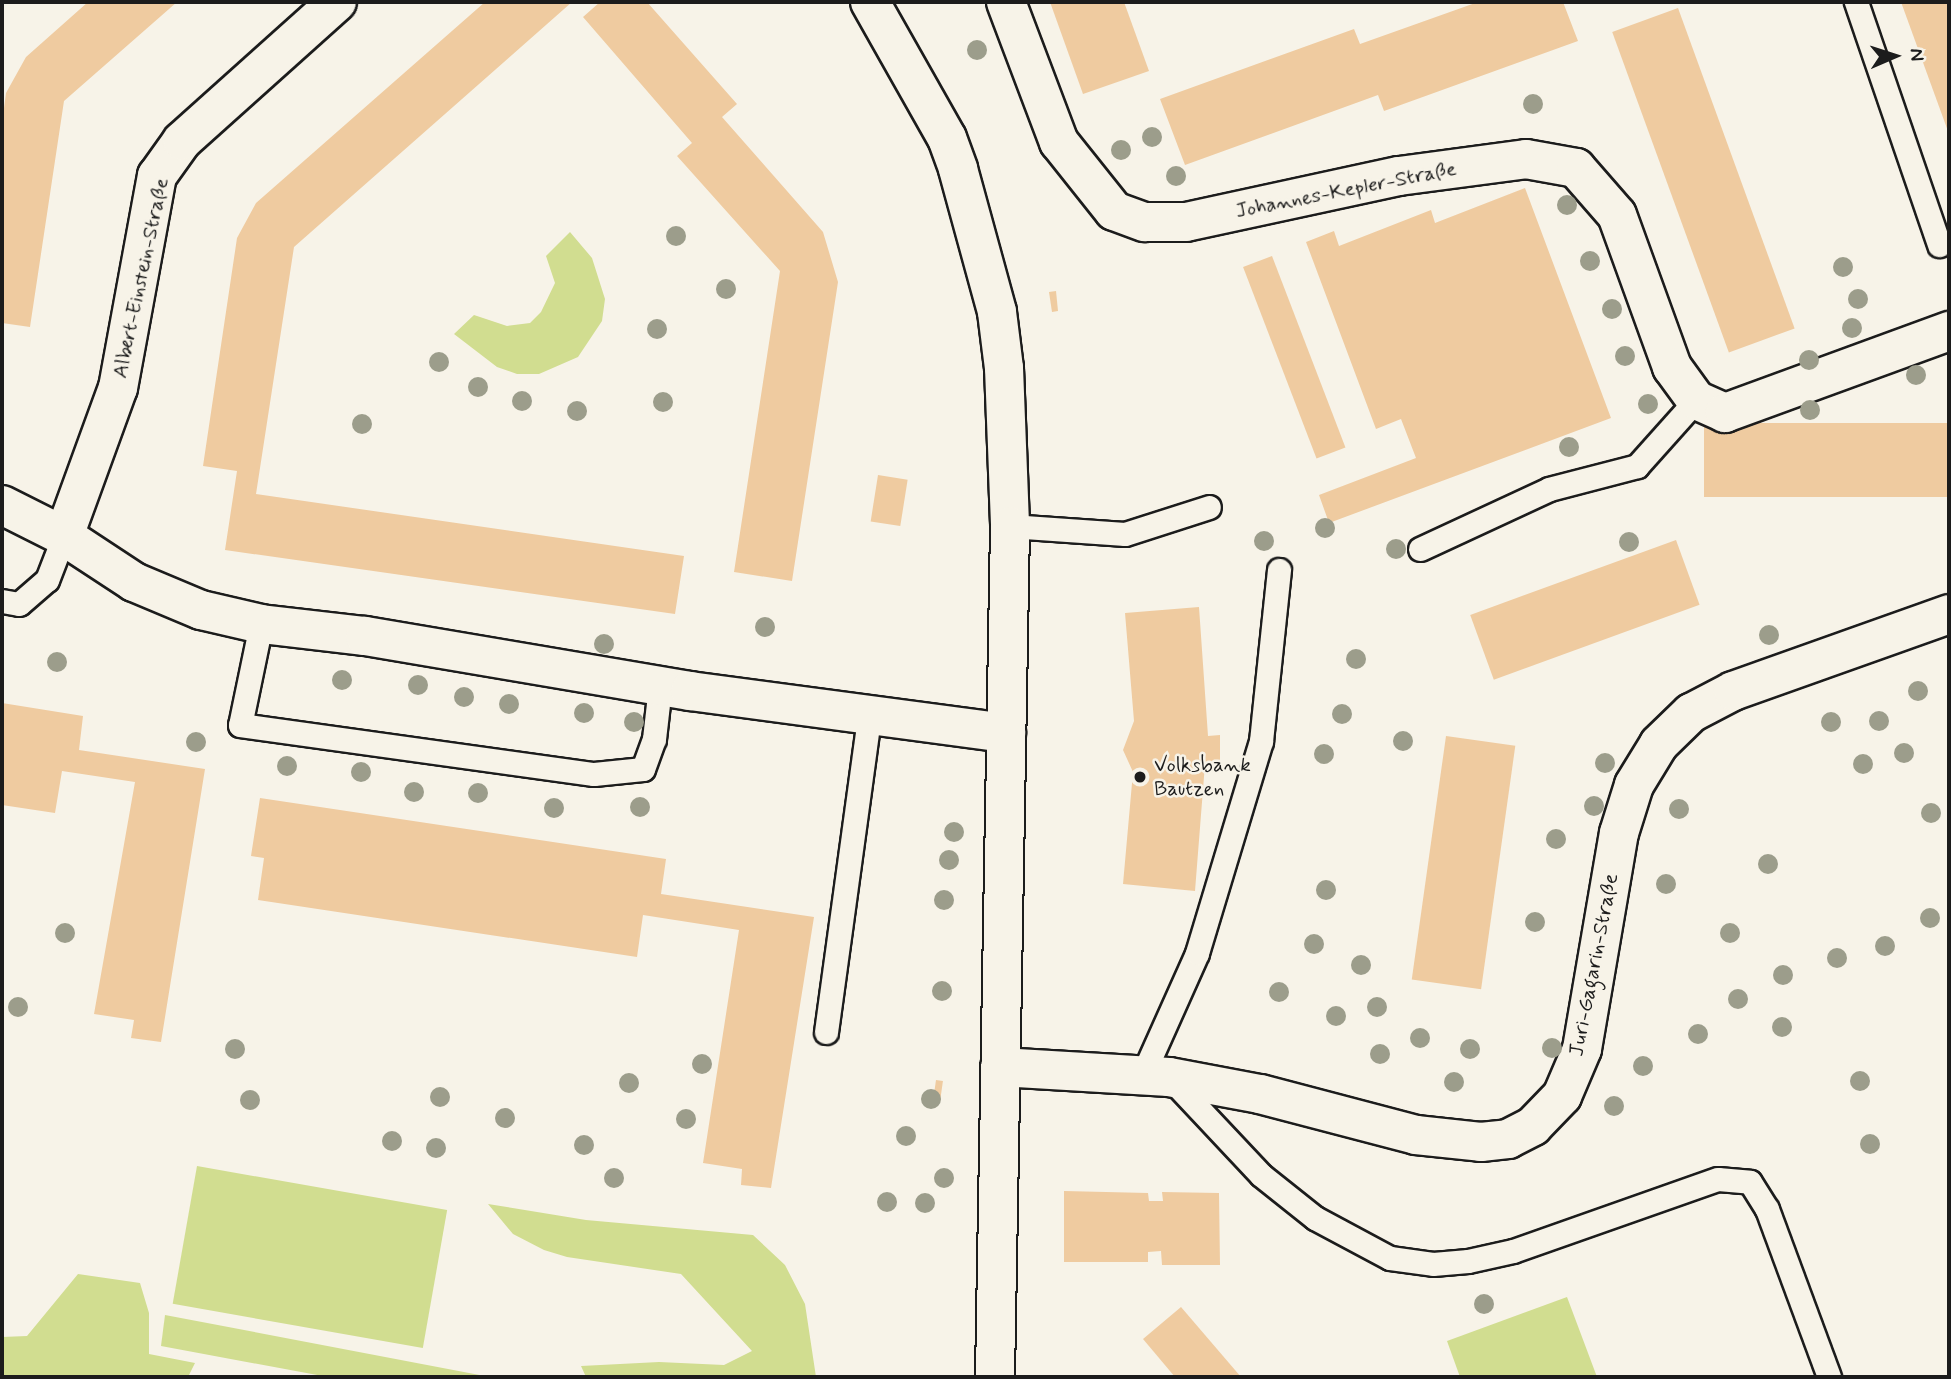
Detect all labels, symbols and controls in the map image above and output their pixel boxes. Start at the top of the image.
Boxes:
north arrow [1860,21,1930,91]
text: N [1904,48,1929,62]
street label: Johannes-Kepler-Straße [1233,156,1459,224]
street label: Albert-Einstein-Straße [107,176,175,380]
place label: Volksbank Bautzen [1154,752,1251,802]
marker: Volksbank Bautzen [1132,769,1148,785]
street label: Juri-Gagarin-Straße [1564,871,1624,1059]

